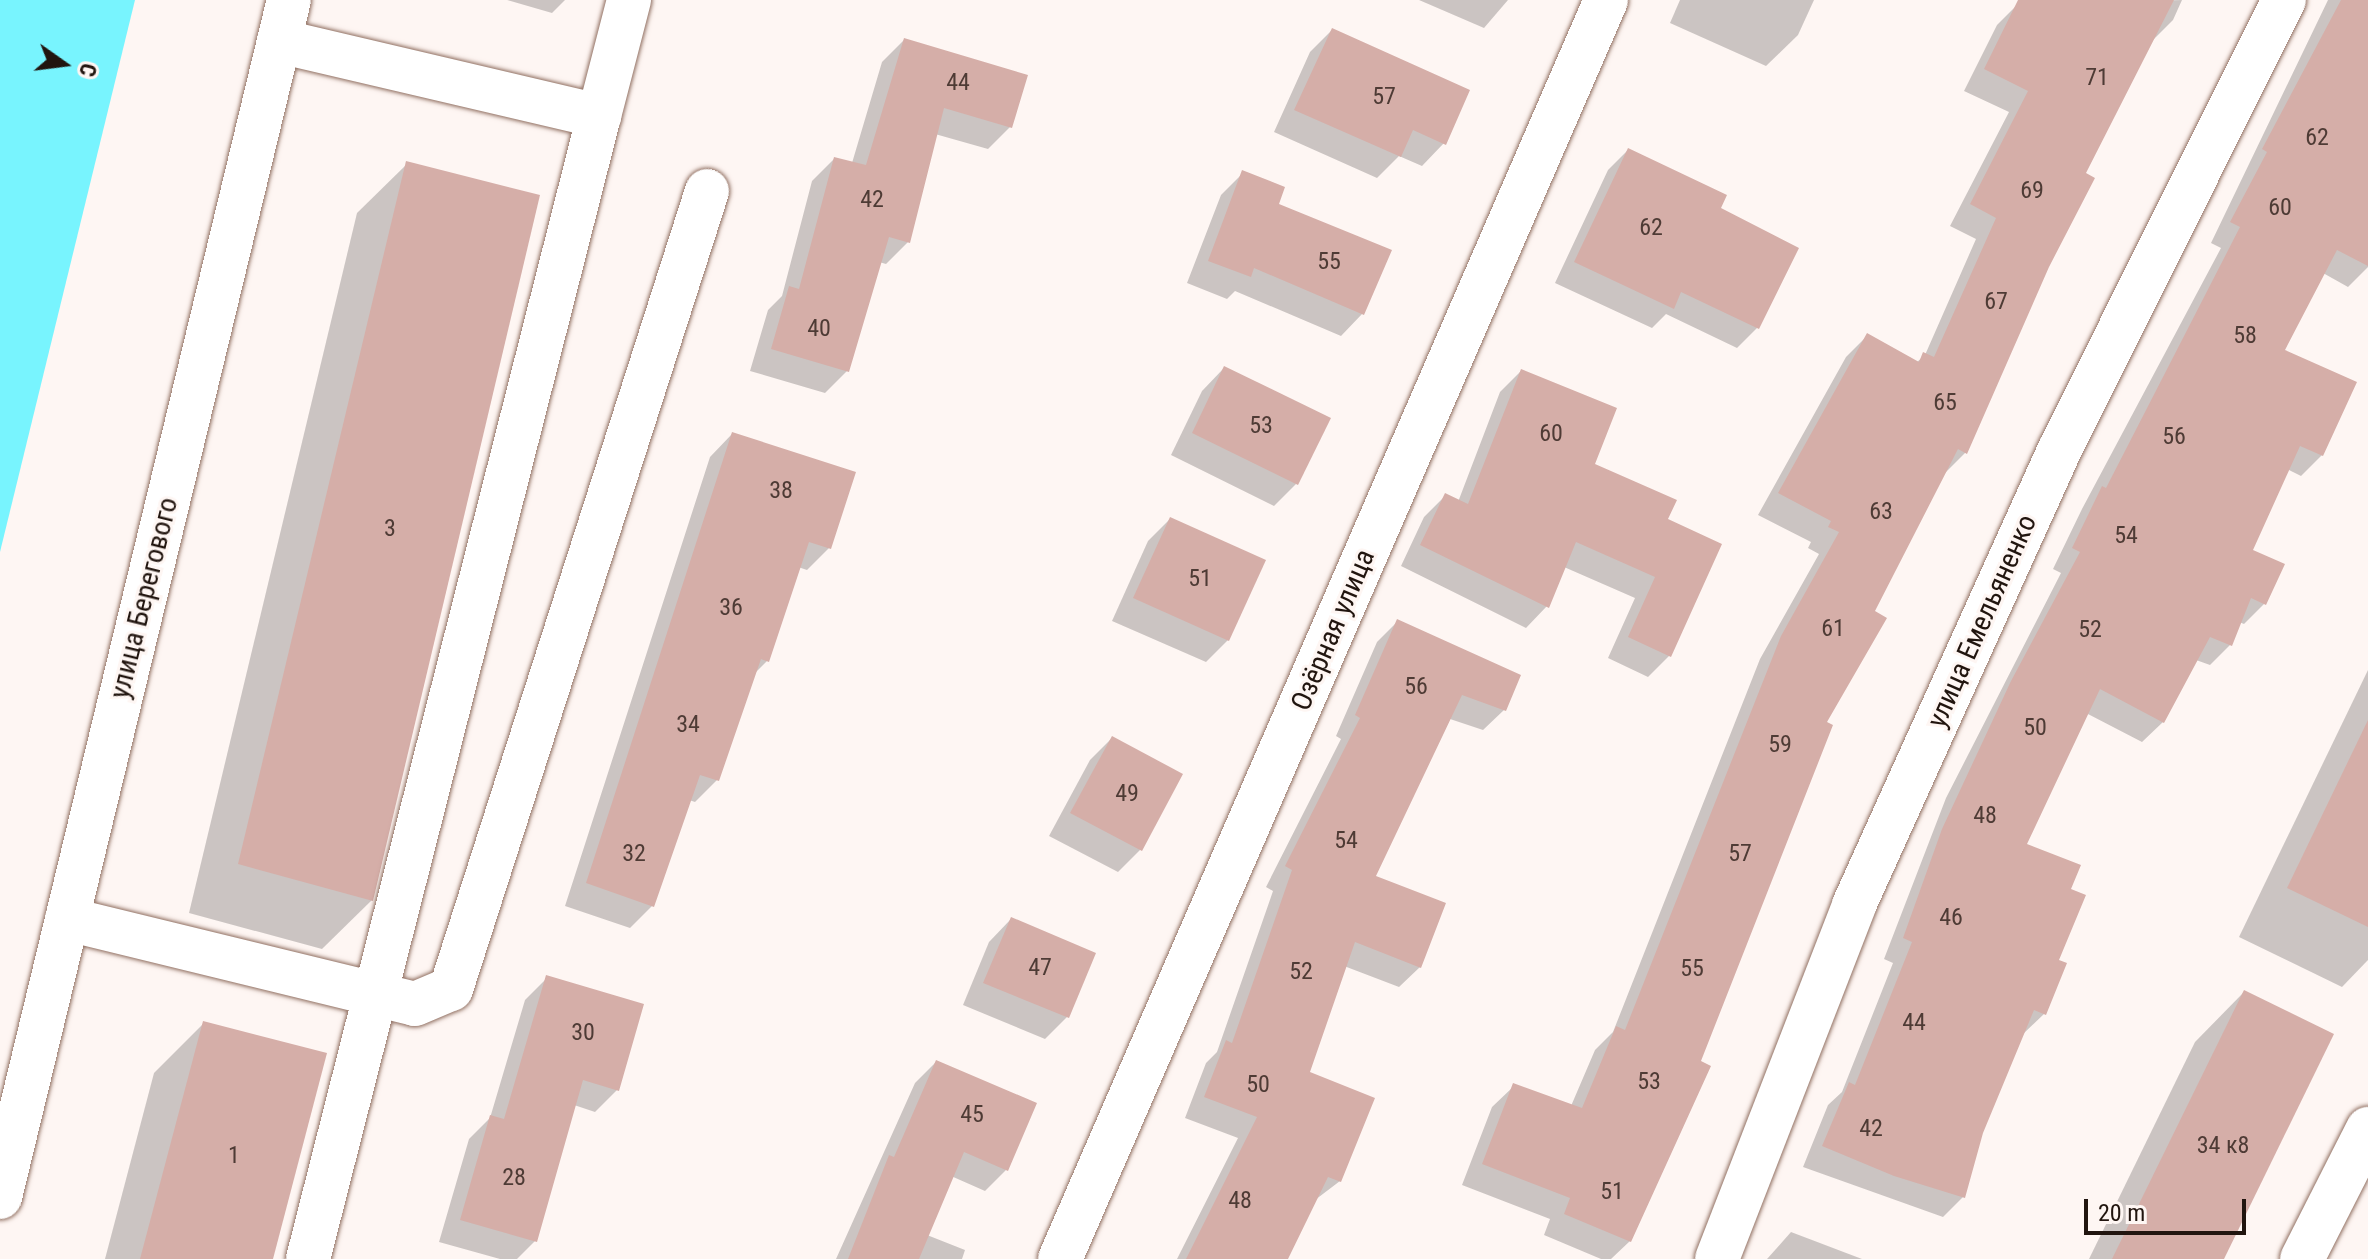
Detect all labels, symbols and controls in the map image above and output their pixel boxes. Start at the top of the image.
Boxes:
north arrow [24,24,104,104]
text: С [74,61,101,79]
house number: 71 [2085,64,2109,92]
house number: 44 [946,69,970,97]
house number: 57 [1372,83,1396,111]
house number: 62 [2305,124,2329,152]
house number: 69 [2020,177,2044,205]
house number: 42 [860,186,884,214]
house number: 60 [2268,194,2292,222]
house number: 62 [1639,214,1663,242]
house number: 55 [1317,248,1341,276]
house number: 67 [1984,288,2008,316]
house number: 40 [807,315,831,343]
house number: 58 [2233,322,2257,350]
house number: 65 [1933,389,1957,417]
house number: 53 [1249,412,1273,440]
house number: 60 [1539,420,1563,448]
house number: 56 [2162,423,2186,451]
house number: 38 [769,477,793,505]
street label: улица Берегового [103,494,185,702]
house number: 63 [1869,498,1893,526]
street label: улица Емельяненко [1920,509,2044,733]
house number: 3 [384,515,396,543]
house number: 54 [2114,522,2138,550]
street label: Озёрная улица [1284,544,1382,716]
house number: 51 [1188,565,1212,593]
house number: 36 [719,594,743,622]
house number: 61 [1821,615,1845,643]
house number: 52 [2078,616,2102,644]
house number: 56 [1404,673,1428,701]
house number: 34 [676,711,700,739]
house number: 50 [2023,714,2047,742]
house number: 59 [1768,731,1792,759]
house number: 49 [1115,780,1139,808]
house number: 48 [1973,802,1997,830]
house number: 54 [1334,827,1358,855]
house number: 32 [622,840,646,868]
house number: 57 [1728,840,1752,868]
house number: 46 [1939,904,1963,932]
house number: 47 [1028,954,1052,982]
house number: 55 [1680,955,1704,983]
house number: 52 [1289,958,1313,986]
house number: 44 [1902,1009,1926,1037]
house number: 30 [571,1019,595,1047]
house number: 53 [1637,1068,1661,1096]
house number: 50 [1246,1071,1270,1099]
house number: 45 [960,1101,984,1129]
house number: 42 [1859,1115,1883,1143]
house number: 34 к8 [2197,1132,2249,1160]
house number: 1 [228,1142,240,1170]
house number: 28 [502,1164,526,1192]
house number: 51 [1600,1178,1624,1206]
scale bar [2088,1183,2250,1233]
house number: 48 [1228,1187,1252,1215]
text: 20 m [2098,1199,2145,1227]

